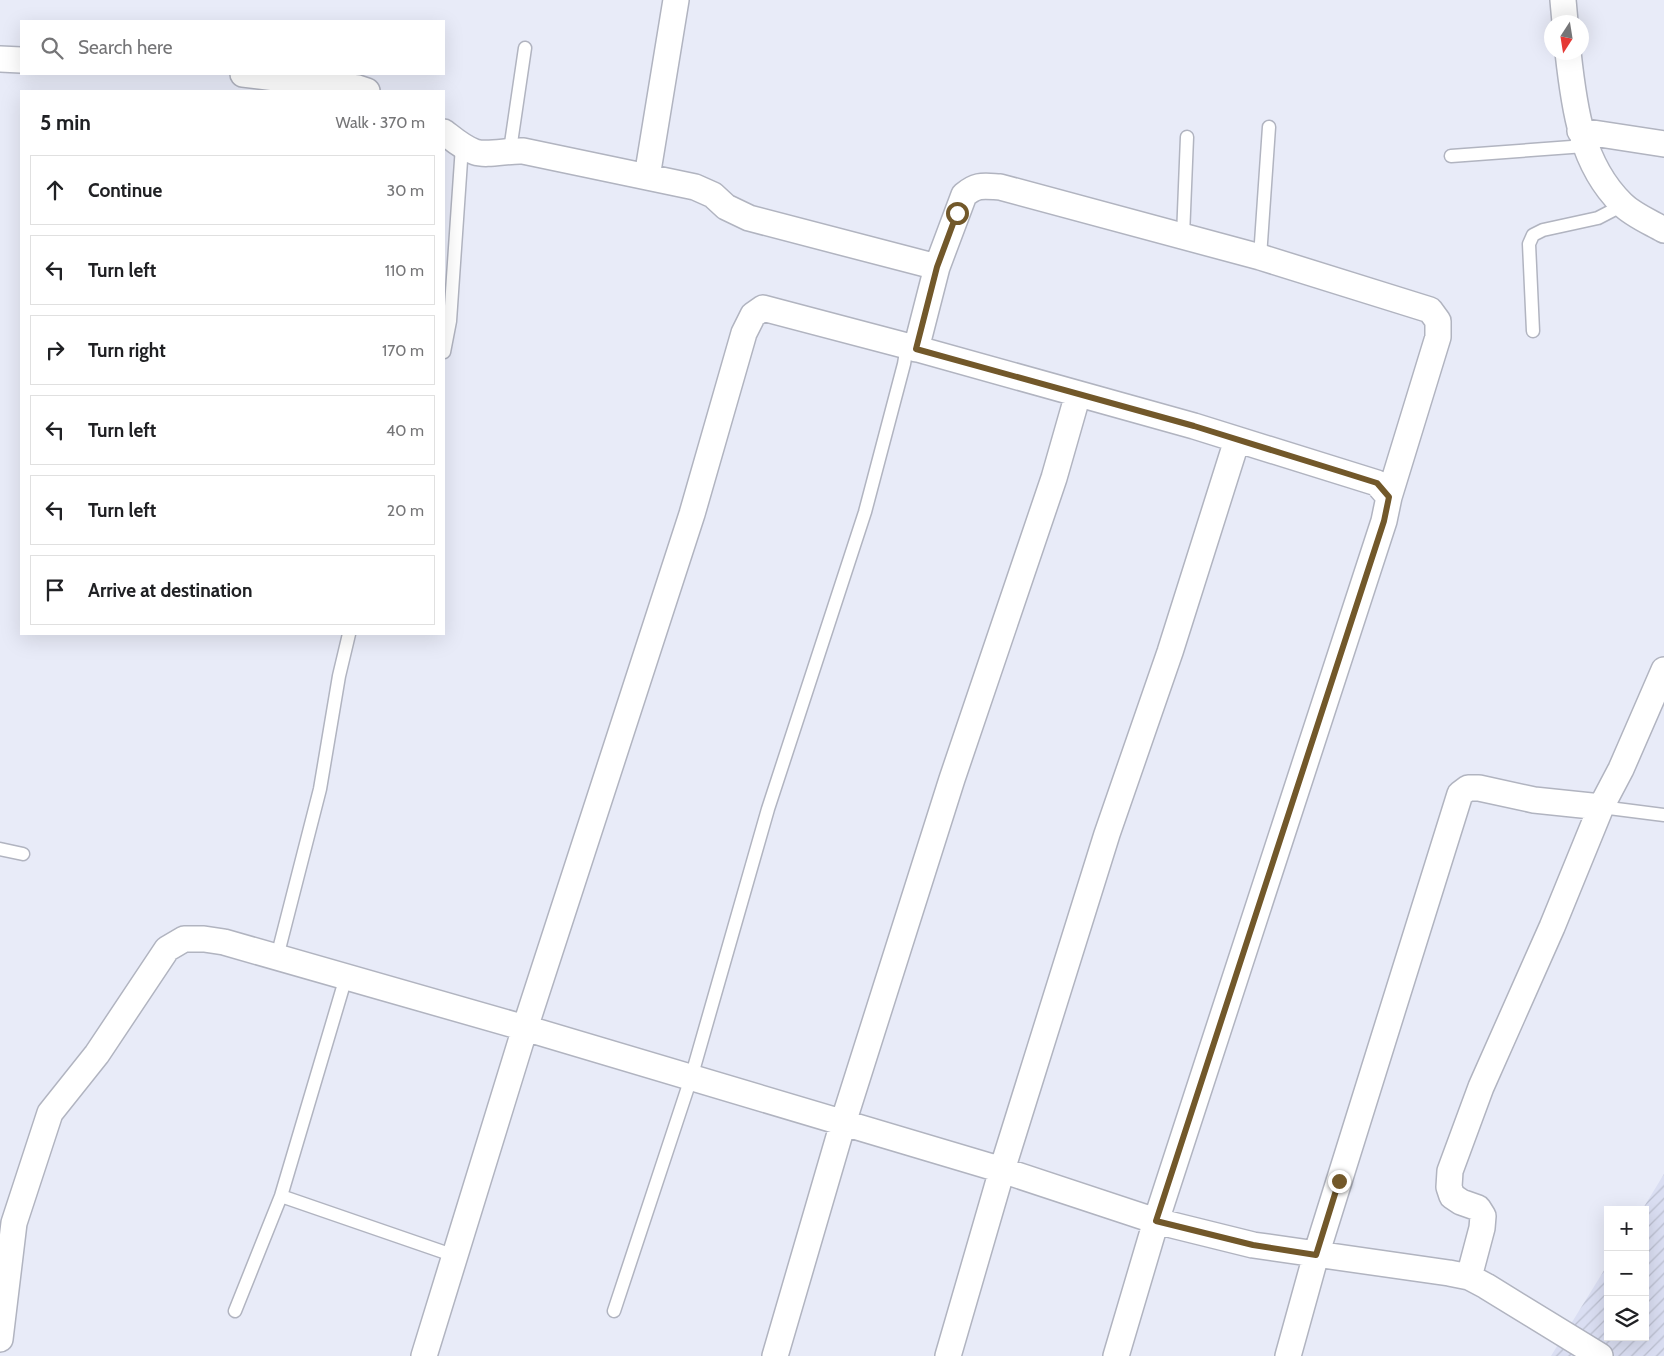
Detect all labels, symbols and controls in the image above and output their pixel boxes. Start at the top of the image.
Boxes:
north arrow [1544,15,1589,60]
search box [20,20,445,75]
icon: search [38,34,66,62]
text: Search here [78,36,172,59]
text: 5 min [40,110,91,135]
text: Walk · 370 m [336,113,425,132]
icon: ahead [41,176,69,204]
text: Continue [88,179,162,202]
text: 30 m [387,181,424,200]
route start [946,202,969,225]
icon: left [41,256,69,284]
text: Turn left [88,259,156,282]
text: 110 m [385,261,424,280]
icon: right [41,336,69,364]
text: Turn right [88,339,166,362]
text: 170 m [382,341,424,360]
icon: left [41,416,69,444]
text: Turn left [88,419,156,442]
text: 40 m [386,421,424,440]
icon: left [41,496,69,524]
text: Turn left [88,499,156,522]
text: 20 m [387,501,424,520]
icon: arrive [41,576,69,604]
text: Arrive at destination [88,579,252,602]
route end [1328,1170,1351,1193]
map controls [1604,1206,1649,1341]
button: + [1604,1206,1649,1251]
button: − [1604,1251,1649,1296]
button: layers [1604,1296,1649,1341]

